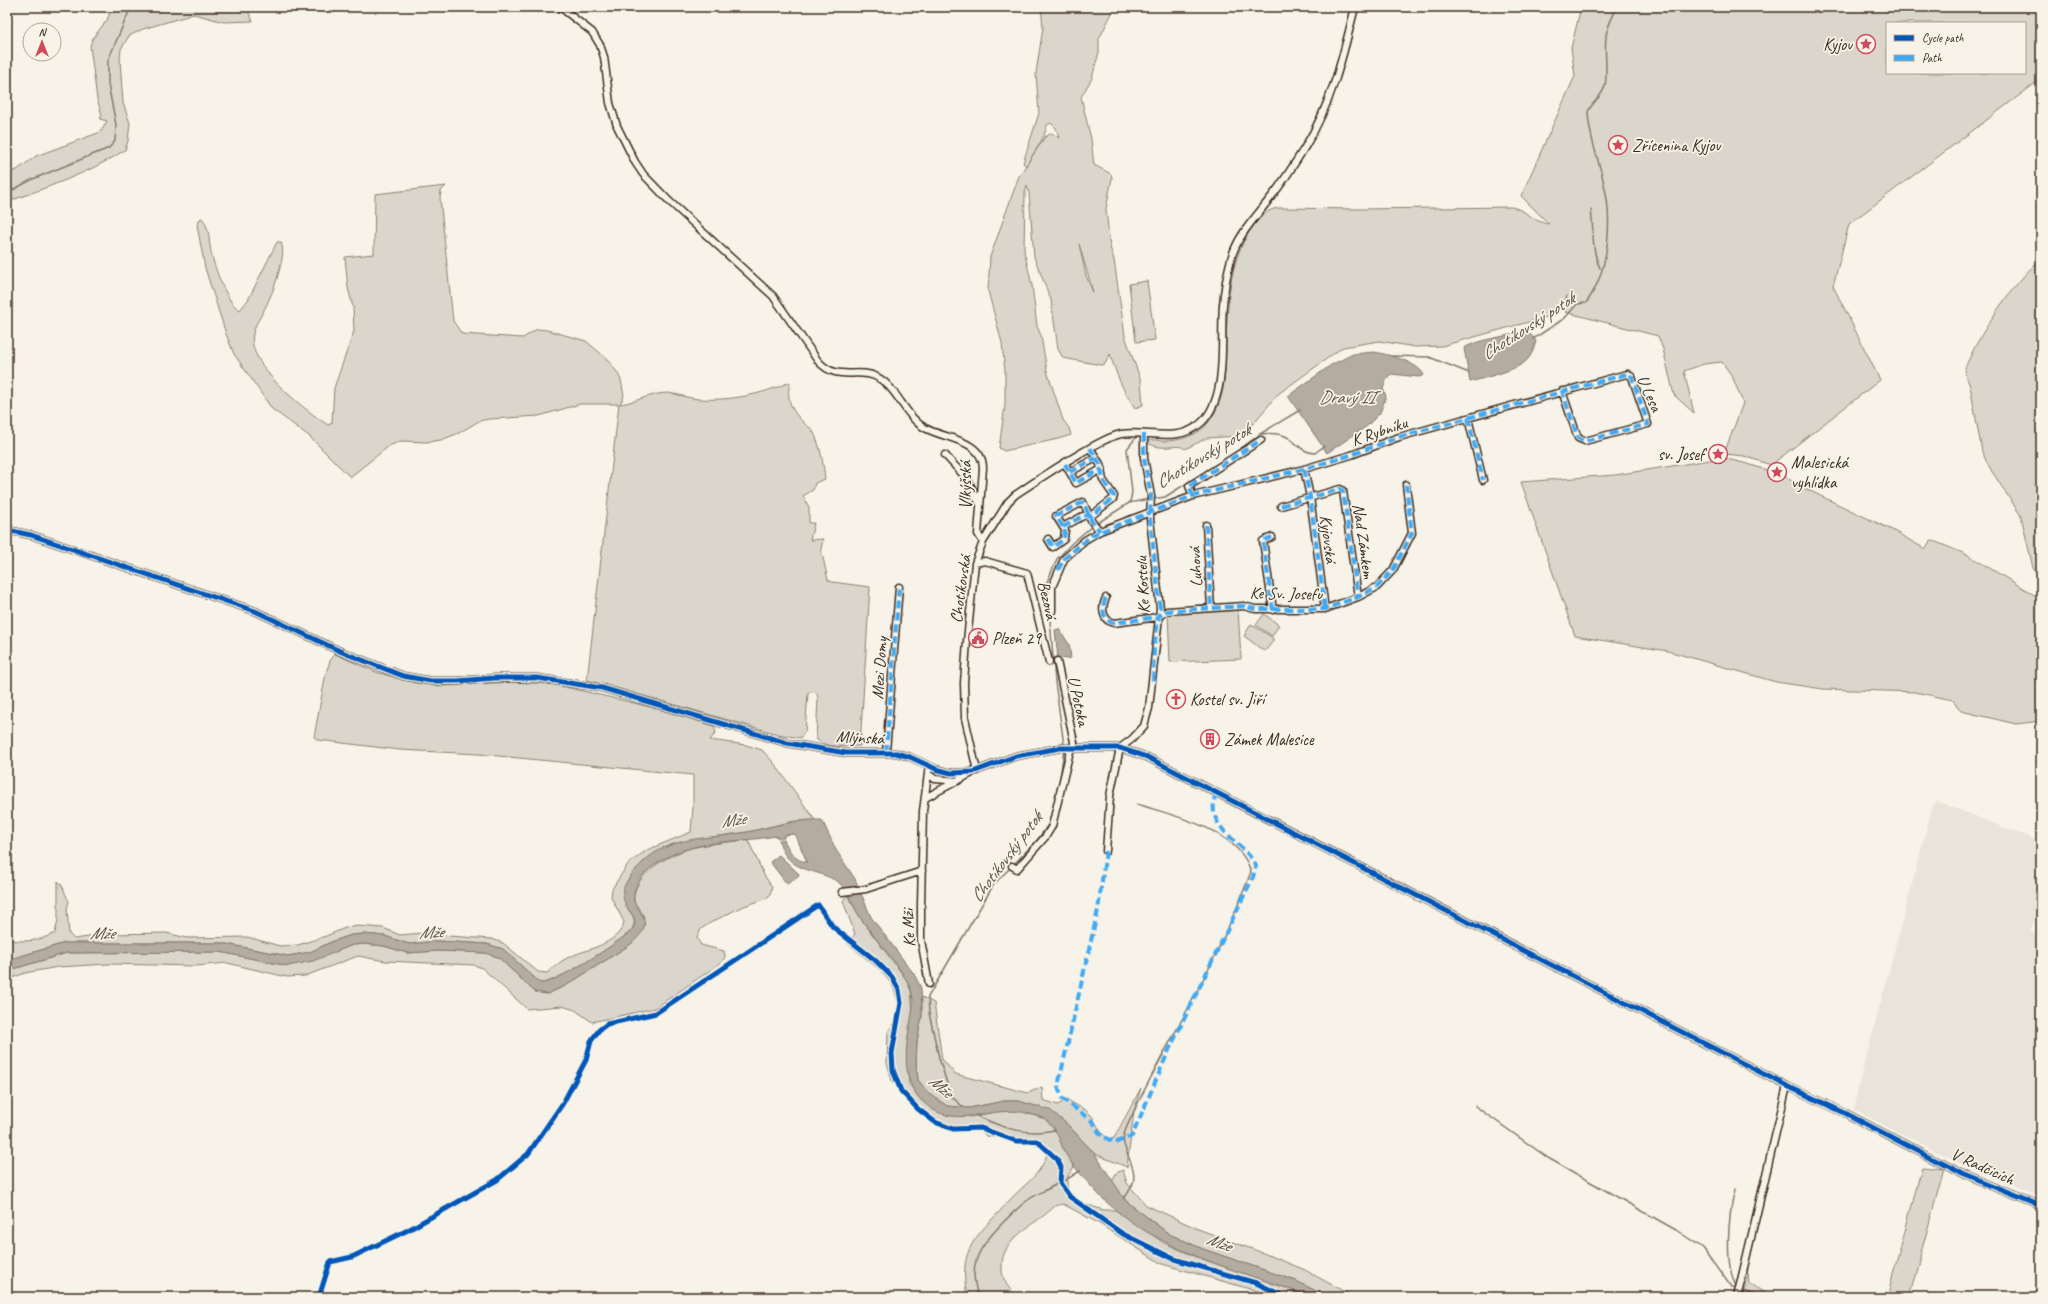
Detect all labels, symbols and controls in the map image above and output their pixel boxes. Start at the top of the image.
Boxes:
north arrow [22,22,62,62]
legend [1886,22,2026,74]
text: N [39,25,48,39]
text: Cycle path [1922,30,1964,46]
place icon: Kyjov [1855,33,1877,55]
place label: Kyjov [1823,34,1853,55]
text: Path [1922,50,1942,66]
place icon: Zřícenina Kyjov [1607,134,1629,156]
place label: Zřícenina Kyjov [1632,135,1722,156]
water label: Chotíkovský potok [1477,286,1582,364]
street label: U Lesa [1632,372,1667,416]
water label: Dravý II [1319,386,1382,408]
street label: K Rybníku [1348,412,1411,451]
water label: Chotíkovský potok [1152,417,1257,493]
place icon: sv. Josef [1707,443,1729,465]
place label: sv. Josef [1658,444,1708,465]
place label: Malesická vyhlídka [1791,452,1850,493]
street label: Vlkýšská [955,459,976,509]
place icon: Malesická vyhlídka [1766,461,1788,483]
street label: Nad Zámkem [1348,502,1379,580]
street label: Kyjovská [1315,514,1342,566]
street label: Luhová [1184,545,1207,587]
street label: Chotíkovská [945,552,976,624]
street label: Ke Kostelu [1130,554,1154,614]
street label: Bezová [1033,579,1062,623]
street label: Ke Sv. Josefu [1250,582,1324,605]
public building icon: Plzeň 29 [967,627,989,649]
place label: Plzeň 29 [992,628,1042,649]
street label: Mezi Domy [867,635,892,700]
street label: U Potoka [1063,674,1094,730]
church icon: Kostel sv. Jiří [1165,688,1187,710]
place label: Kostel sv. Jiří [1190,689,1268,710]
street label: Mlýnská [835,726,886,749]
building icon: Zámek Malesice [1199,728,1221,750]
place label: Zámek Malesice [1224,729,1315,750]
water label: Chotíkovský potok [965,805,1049,906]
water label: Mže [719,807,750,833]
street label: Ke Mži [897,907,920,948]
water label: Mže [418,920,447,943]
water label: Mže [90,922,117,944]
water label: Mže [925,1070,960,1104]
street label: V Radčicích [1948,1143,2019,1190]
water label: Mže [1204,1227,1237,1258]

